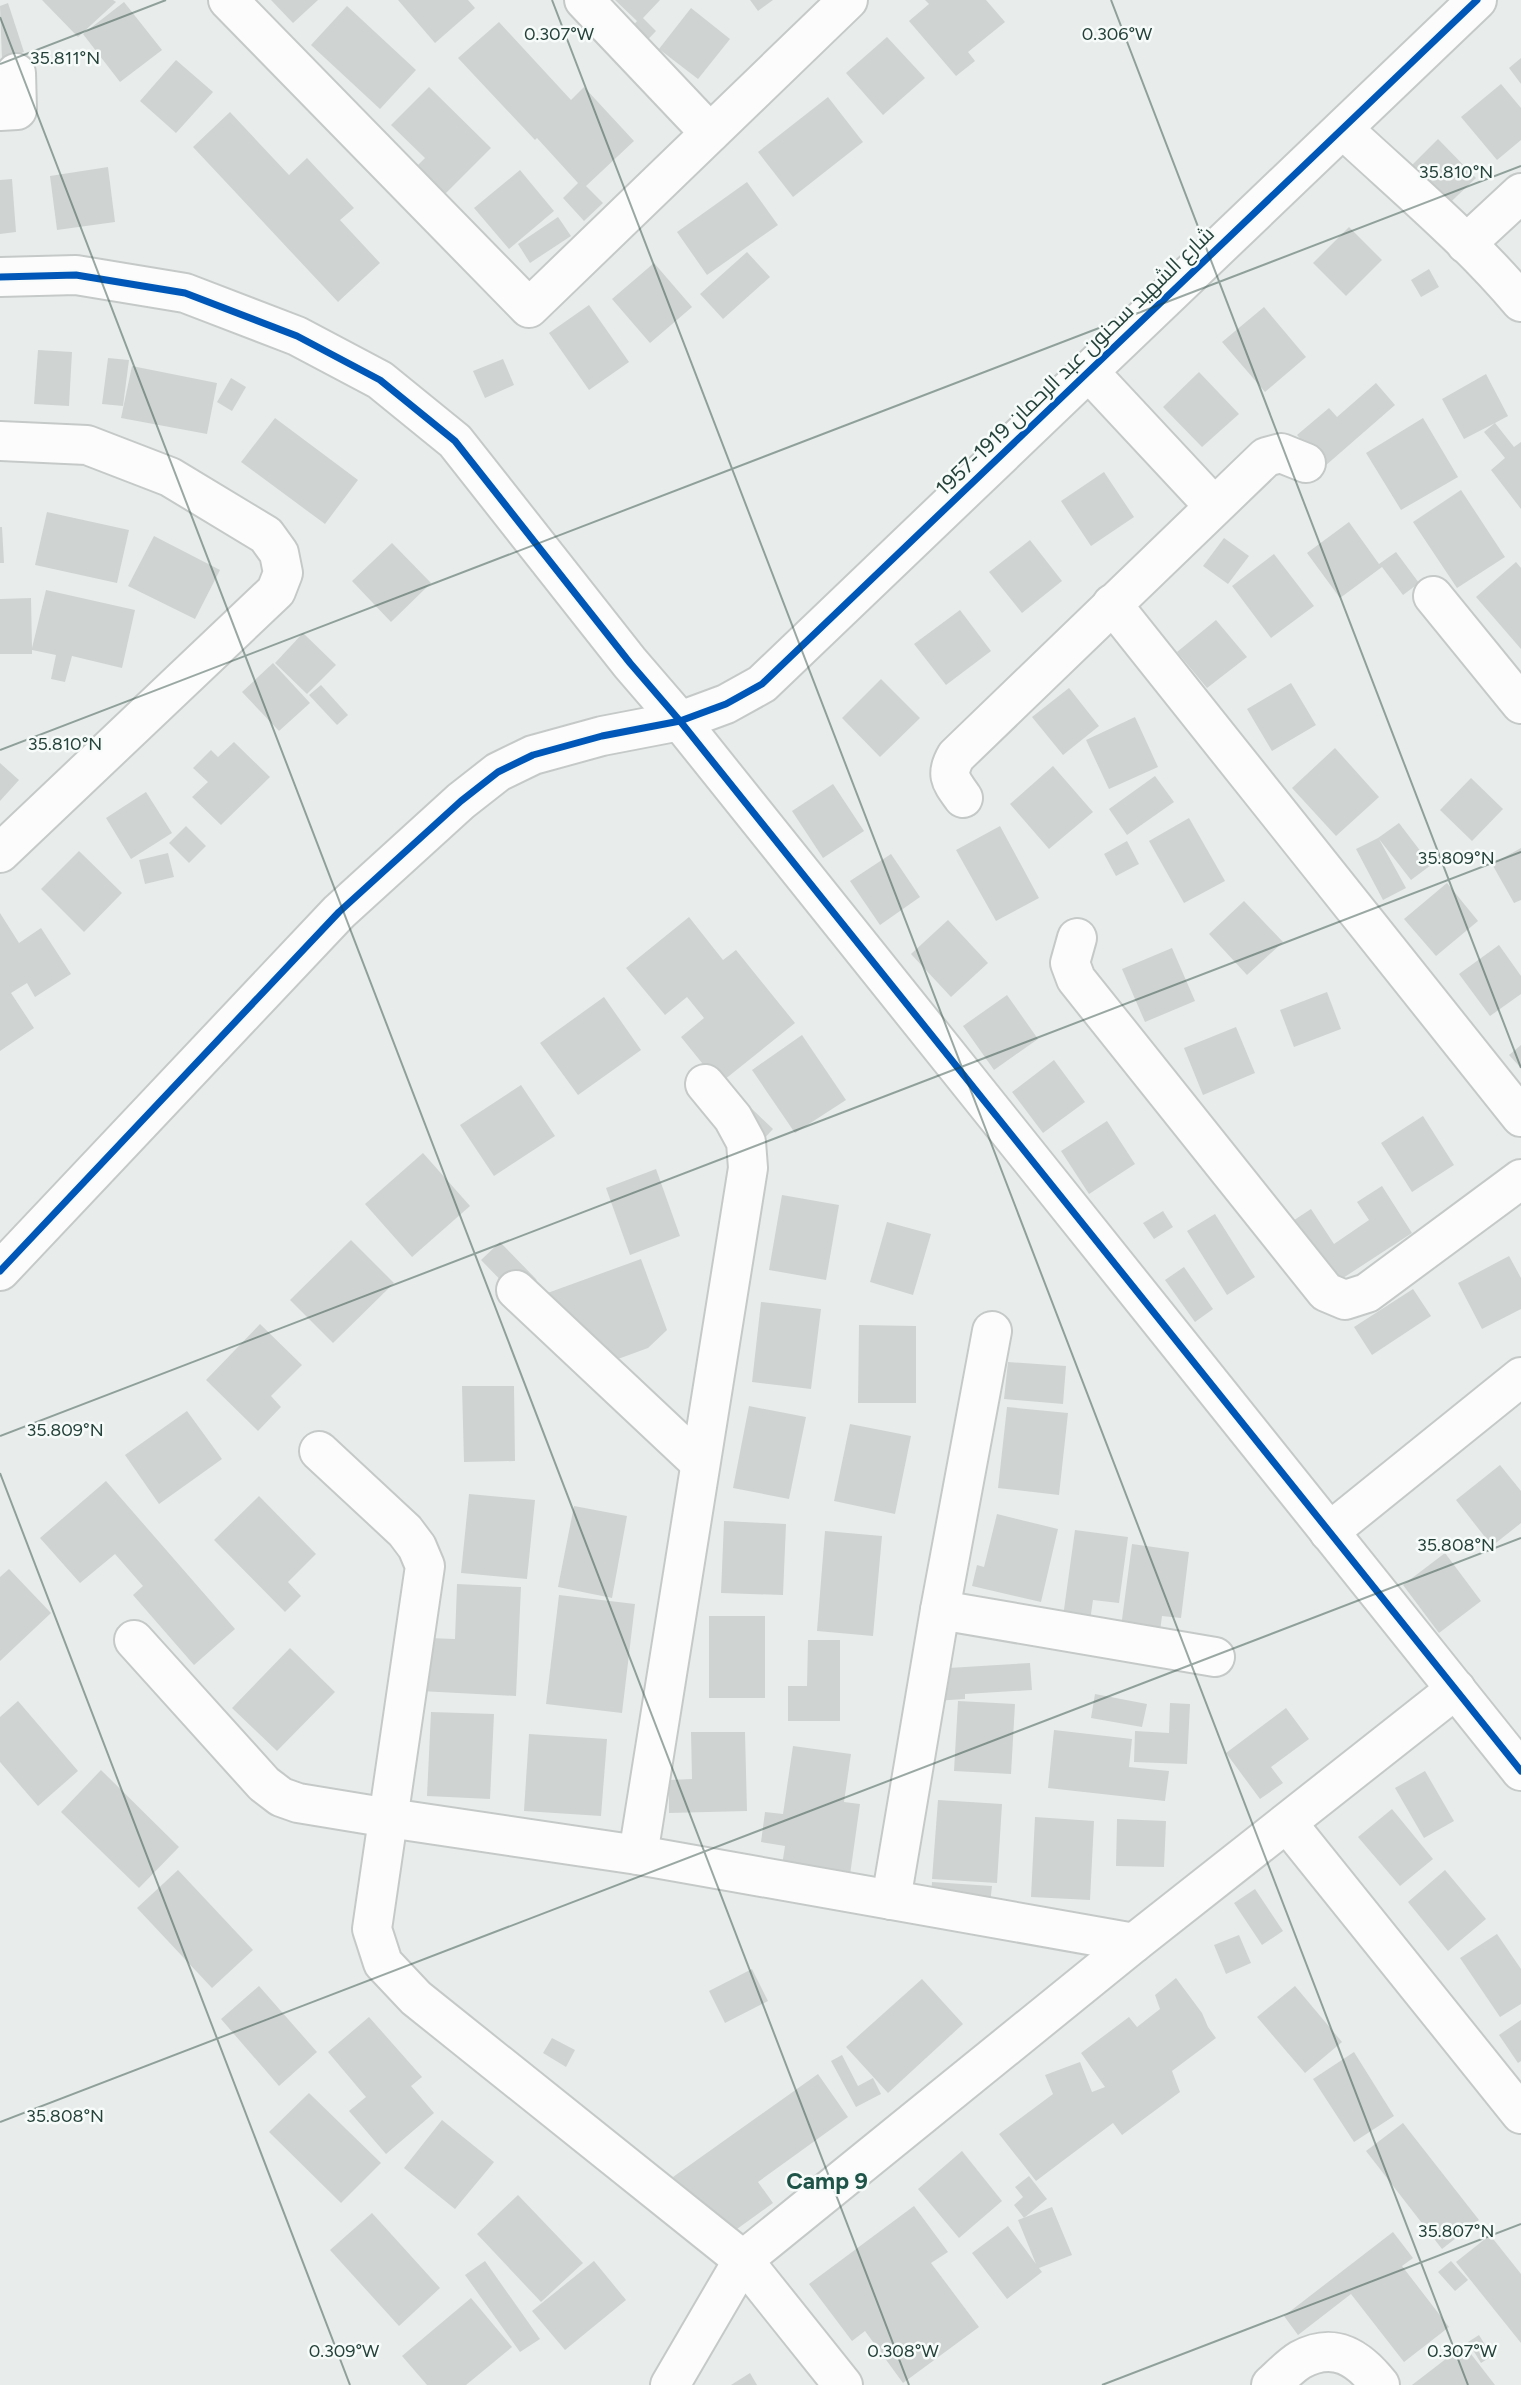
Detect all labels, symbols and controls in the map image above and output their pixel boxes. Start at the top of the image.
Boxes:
text: 0.307°W [524,23,595,45]
text: 0.306°W [1082,23,1153,45]
text: 35.811°N [30,47,100,69]
text: 35.810°N [1419,161,1493,183]
street label: شارع الشهيد سحنون عبد الرحمان 1919-1957 [930,221,1220,502]
text: 35.810°N [28,733,102,755]
text: 35.809°N [1417,847,1495,869]
text: 35.809°N [26,1419,104,1441]
text: 35.808°N [1417,1534,1495,1556]
text: 35.808°N [26,2105,104,2127]
district label: Camp 9 [786,2167,868,2195]
text: 35.807°N [1418,2220,1494,2242]
text: 0.309°W [309,2340,380,2362]
text: 0.308°W [867,2340,940,2362]
text: 0.307°W [1427,2340,1498,2362]

